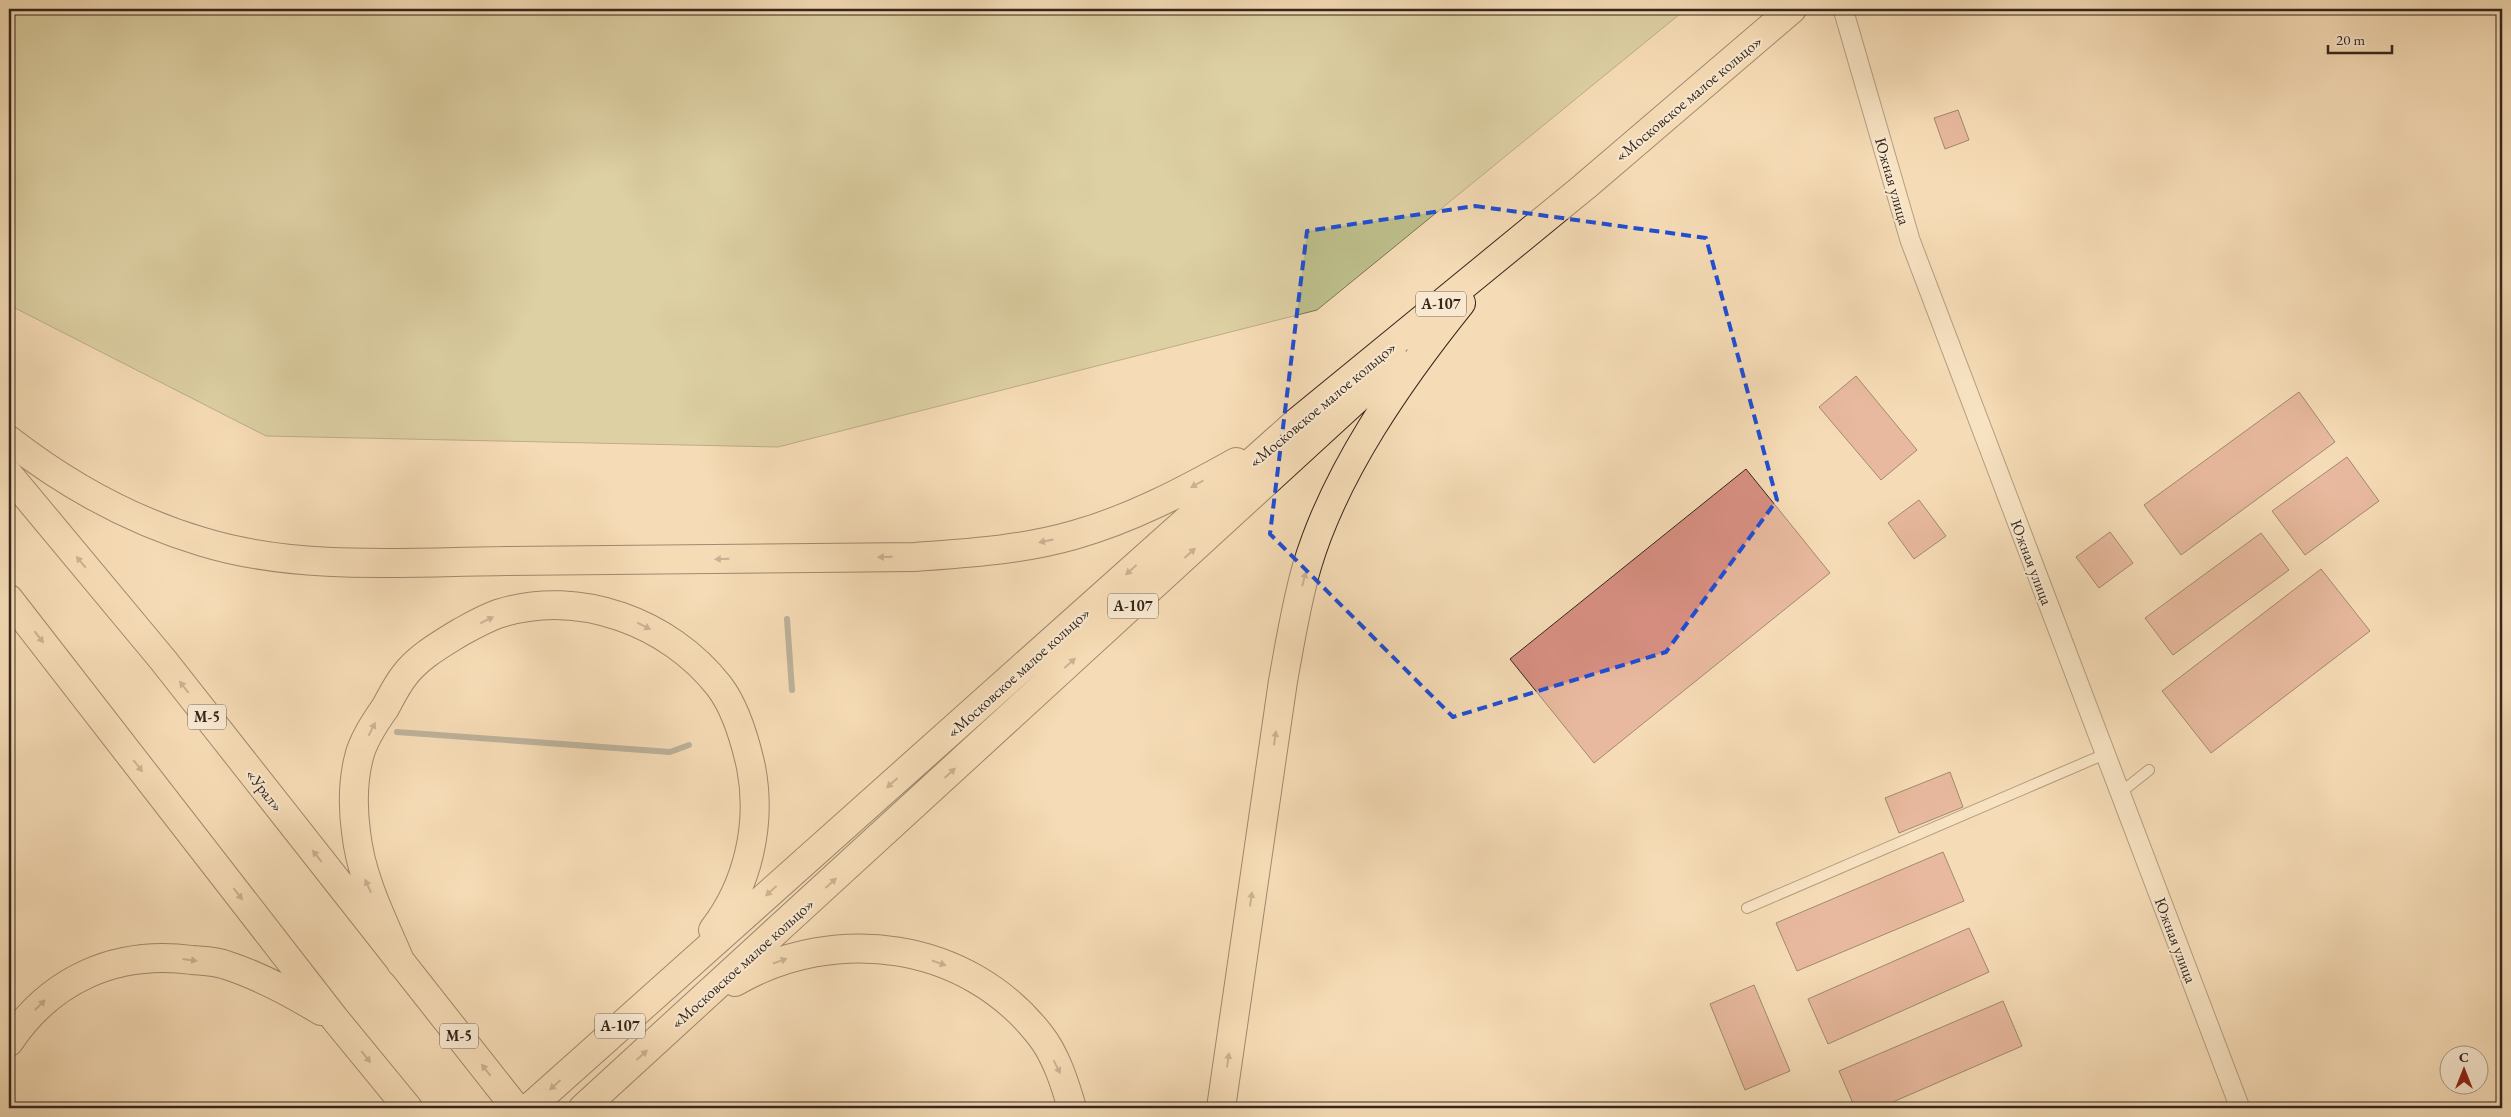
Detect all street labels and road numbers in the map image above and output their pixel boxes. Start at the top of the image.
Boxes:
street label: «Московское малое кольцо» [1610,30,1766,166]
street label: Южная улица [1870,135,1915,228]
road number: А-107 [1416,292,1466,316]
street label: «Московское малое кольцо» [1244,336,1400,472]
street label: Южная улица [2006,516,2058,609]
road number: А-107 [1108,594,1158,618]
street label: «Московское малое кольцо» [942,602,1095,742]
road number: М-5 [188,704,226,730]
street label: «Урал» [241,764,288,816]
street label: «Московское малое кольцо» [666,893,819,1033]
street label: Южная улица [2150,894,2202,987]
road number: А-107 [595,1014,645,1038]
road number: М-5 [440,1024,478,1048]

